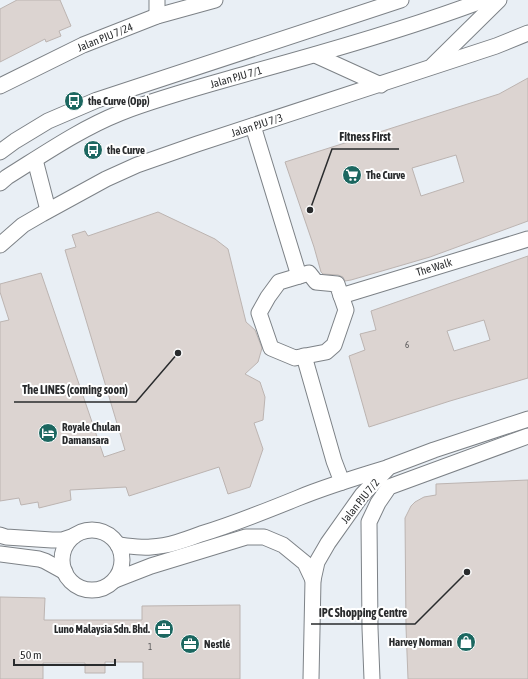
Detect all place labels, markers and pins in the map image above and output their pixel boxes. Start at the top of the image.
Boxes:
bus stop icon: the Curve (Opp) [63,90,85,112]
place label: the Curve (Opp) [87,95,150,107]
callout: Fitness First [332,125,399,149]
bus stop icon: the Curve [82,139,104,161]
place label: the Curve [106,144,145,156]
supermarket icon: The Curve [341,164,363,186]
place label: The Curve [366,169,405,181]
callout: The LINES (coming soon) [14,378,136,402]
place label: Royale Chulan Damansara [62,421,120,446]
hotel icon: Royale Chulan Damansara [37,422,59,444]
callout: IPC Shopping Centre [311,600,415,624]
office icon: Luno Malaysia Sdn. Bhd. [153,618,175,640]
place label: Luno Malaysia Sdn. Bhd. [54,623,150,635]
shop icon: Harvey Norman [455,631,477,653]
office icon: Nestlé [179,633,201,655]
place label: Harvey Norman [389,636,452,648]
place label: Nestlé [204,638,230,650]

